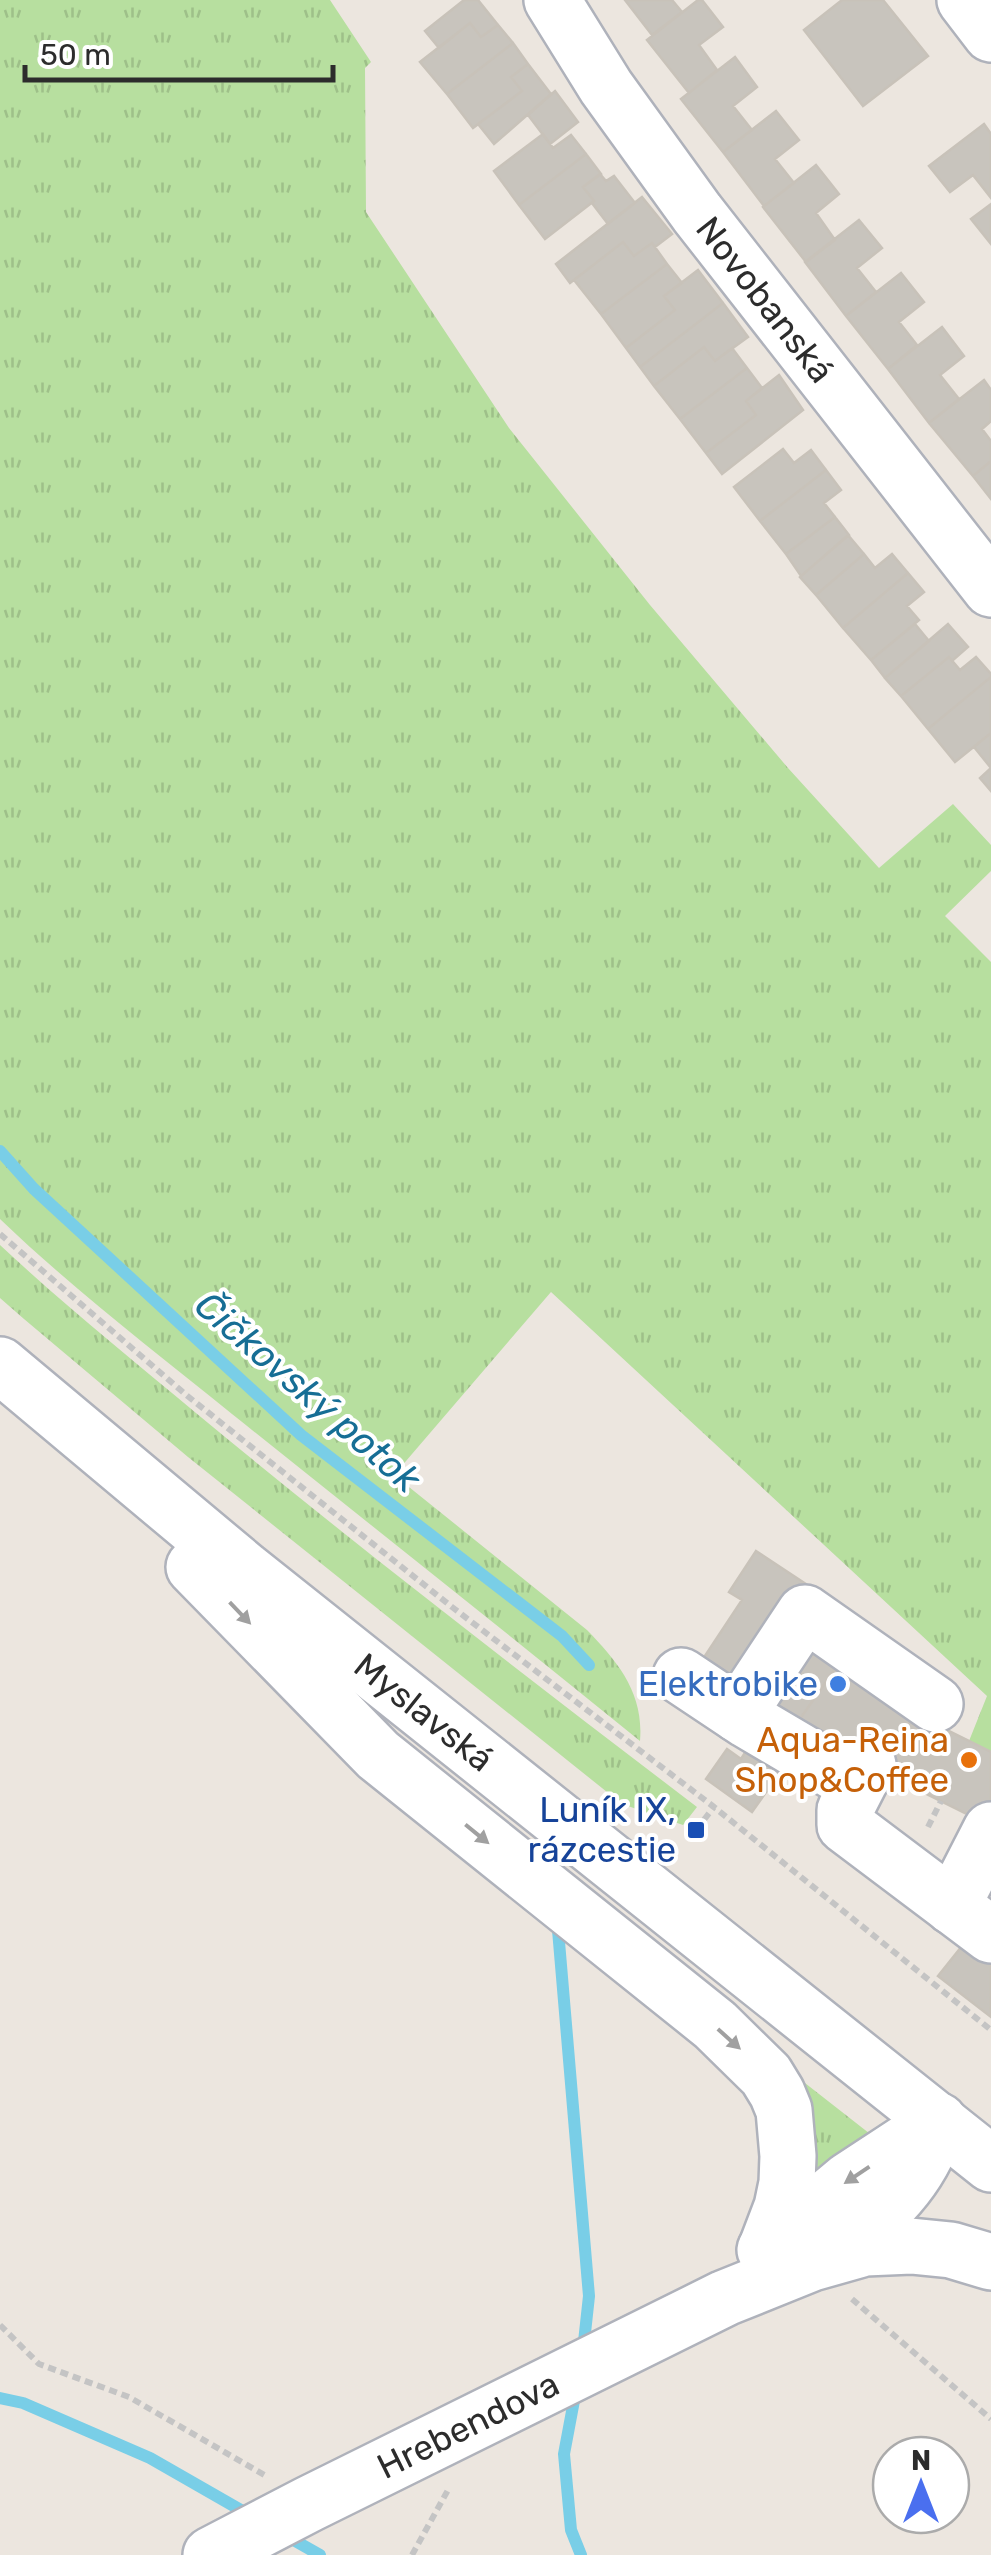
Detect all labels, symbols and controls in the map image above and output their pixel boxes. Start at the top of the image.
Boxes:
scale bar [25,20,332,82]
text: 50 m [40,37,111,73]
street label: Novobanská [687,209,843,391]
water label: Čičkovský potok [186,1281,431,1503]
one-way arrow [227,1601,251,1625]
street label: Myslavská [346,1644,502,1780]
place label: Elektrobike [638,1663,818,1705]
marker: Elektrobike [827,1673,849,1695]
place label: Aqua-Reina Shop&Coffee [734,1719,949,1801]
marker: Aqua-Reina Shop&Coffee [958,1749,980,1771]
place label: Luník IX, rázcestie [528,1789,676,1871]
marker: Luník IX, rázcestie [685,1819,707,1841]
one-way arrow [463,1824,489,1845]
one-way arrow [717,2027,741,2050]
one-way arrow [844,2165,871,2184]
street label: Hrebendova [370,2363,566,2488]
north arrow [871,2435,971,2535]
text: N [911,2444,931,2477]

